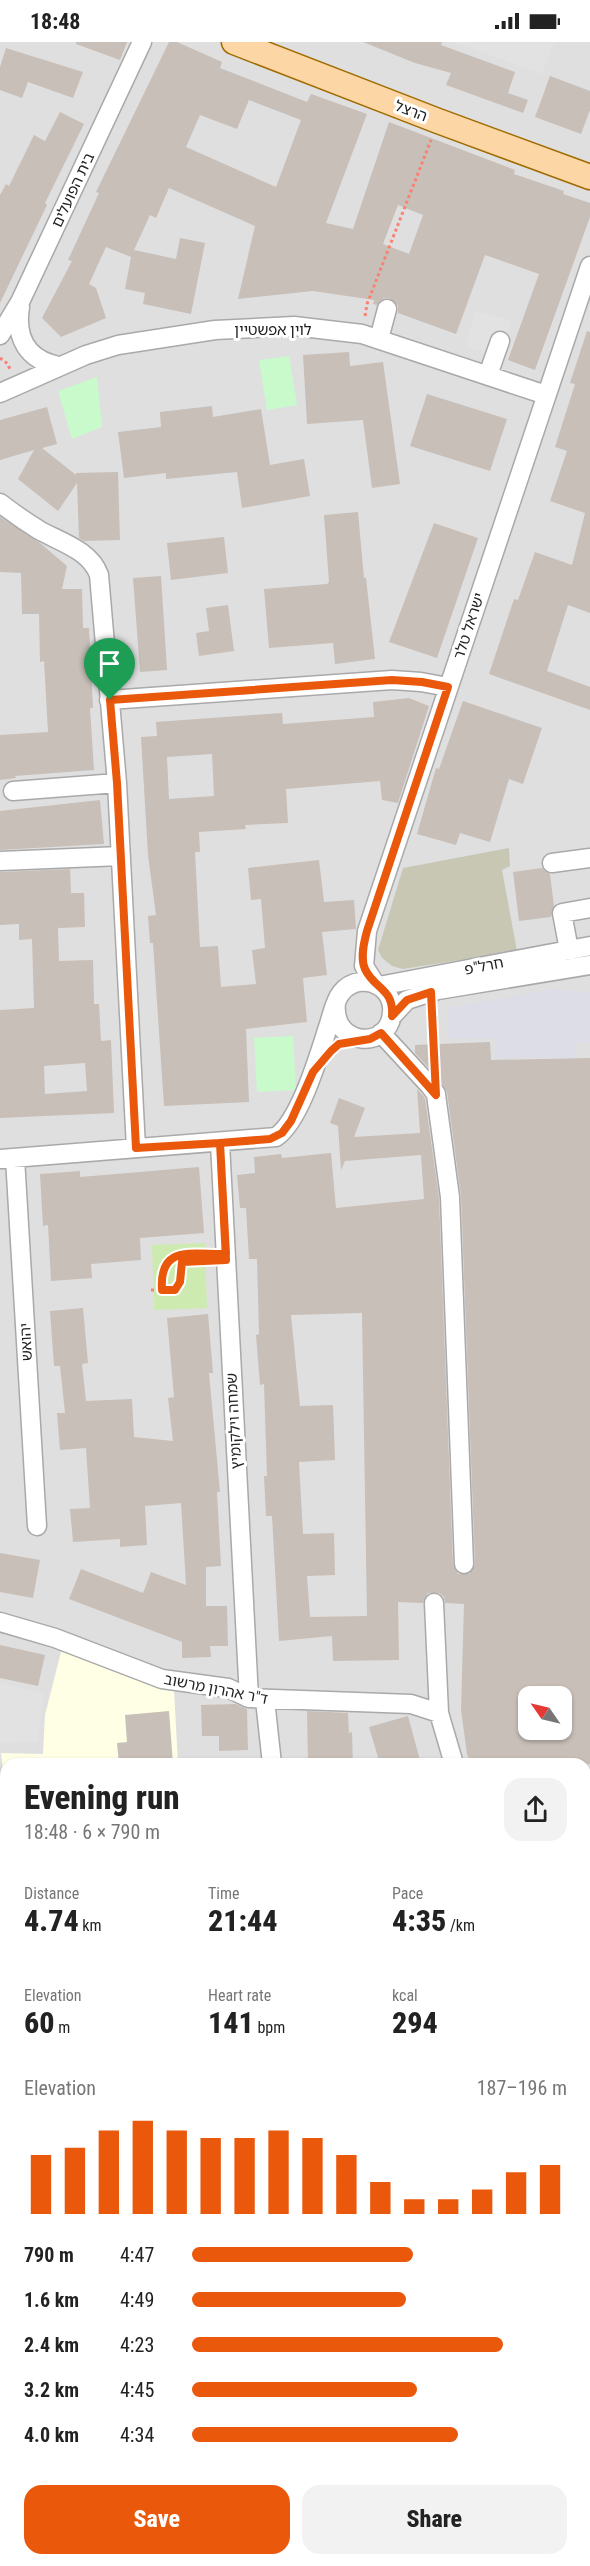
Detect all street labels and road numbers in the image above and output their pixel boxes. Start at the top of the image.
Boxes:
street label: הרצל [392,97,430,125]
street label: בית הפועלים [48,149,98,230]
street label: לוין אפשטיין [234,321,312,339]
street label: ישראל טלר [450,590,488,662]
street label: חרל"פ [463,953,505,979]
street label: יהואש [16,1322,36,1362]
street label: שמחה וילקומיץ [222,1372,246,1470]
street label: ד"ר אהרון מרשוב [162,1670,270,1708]

